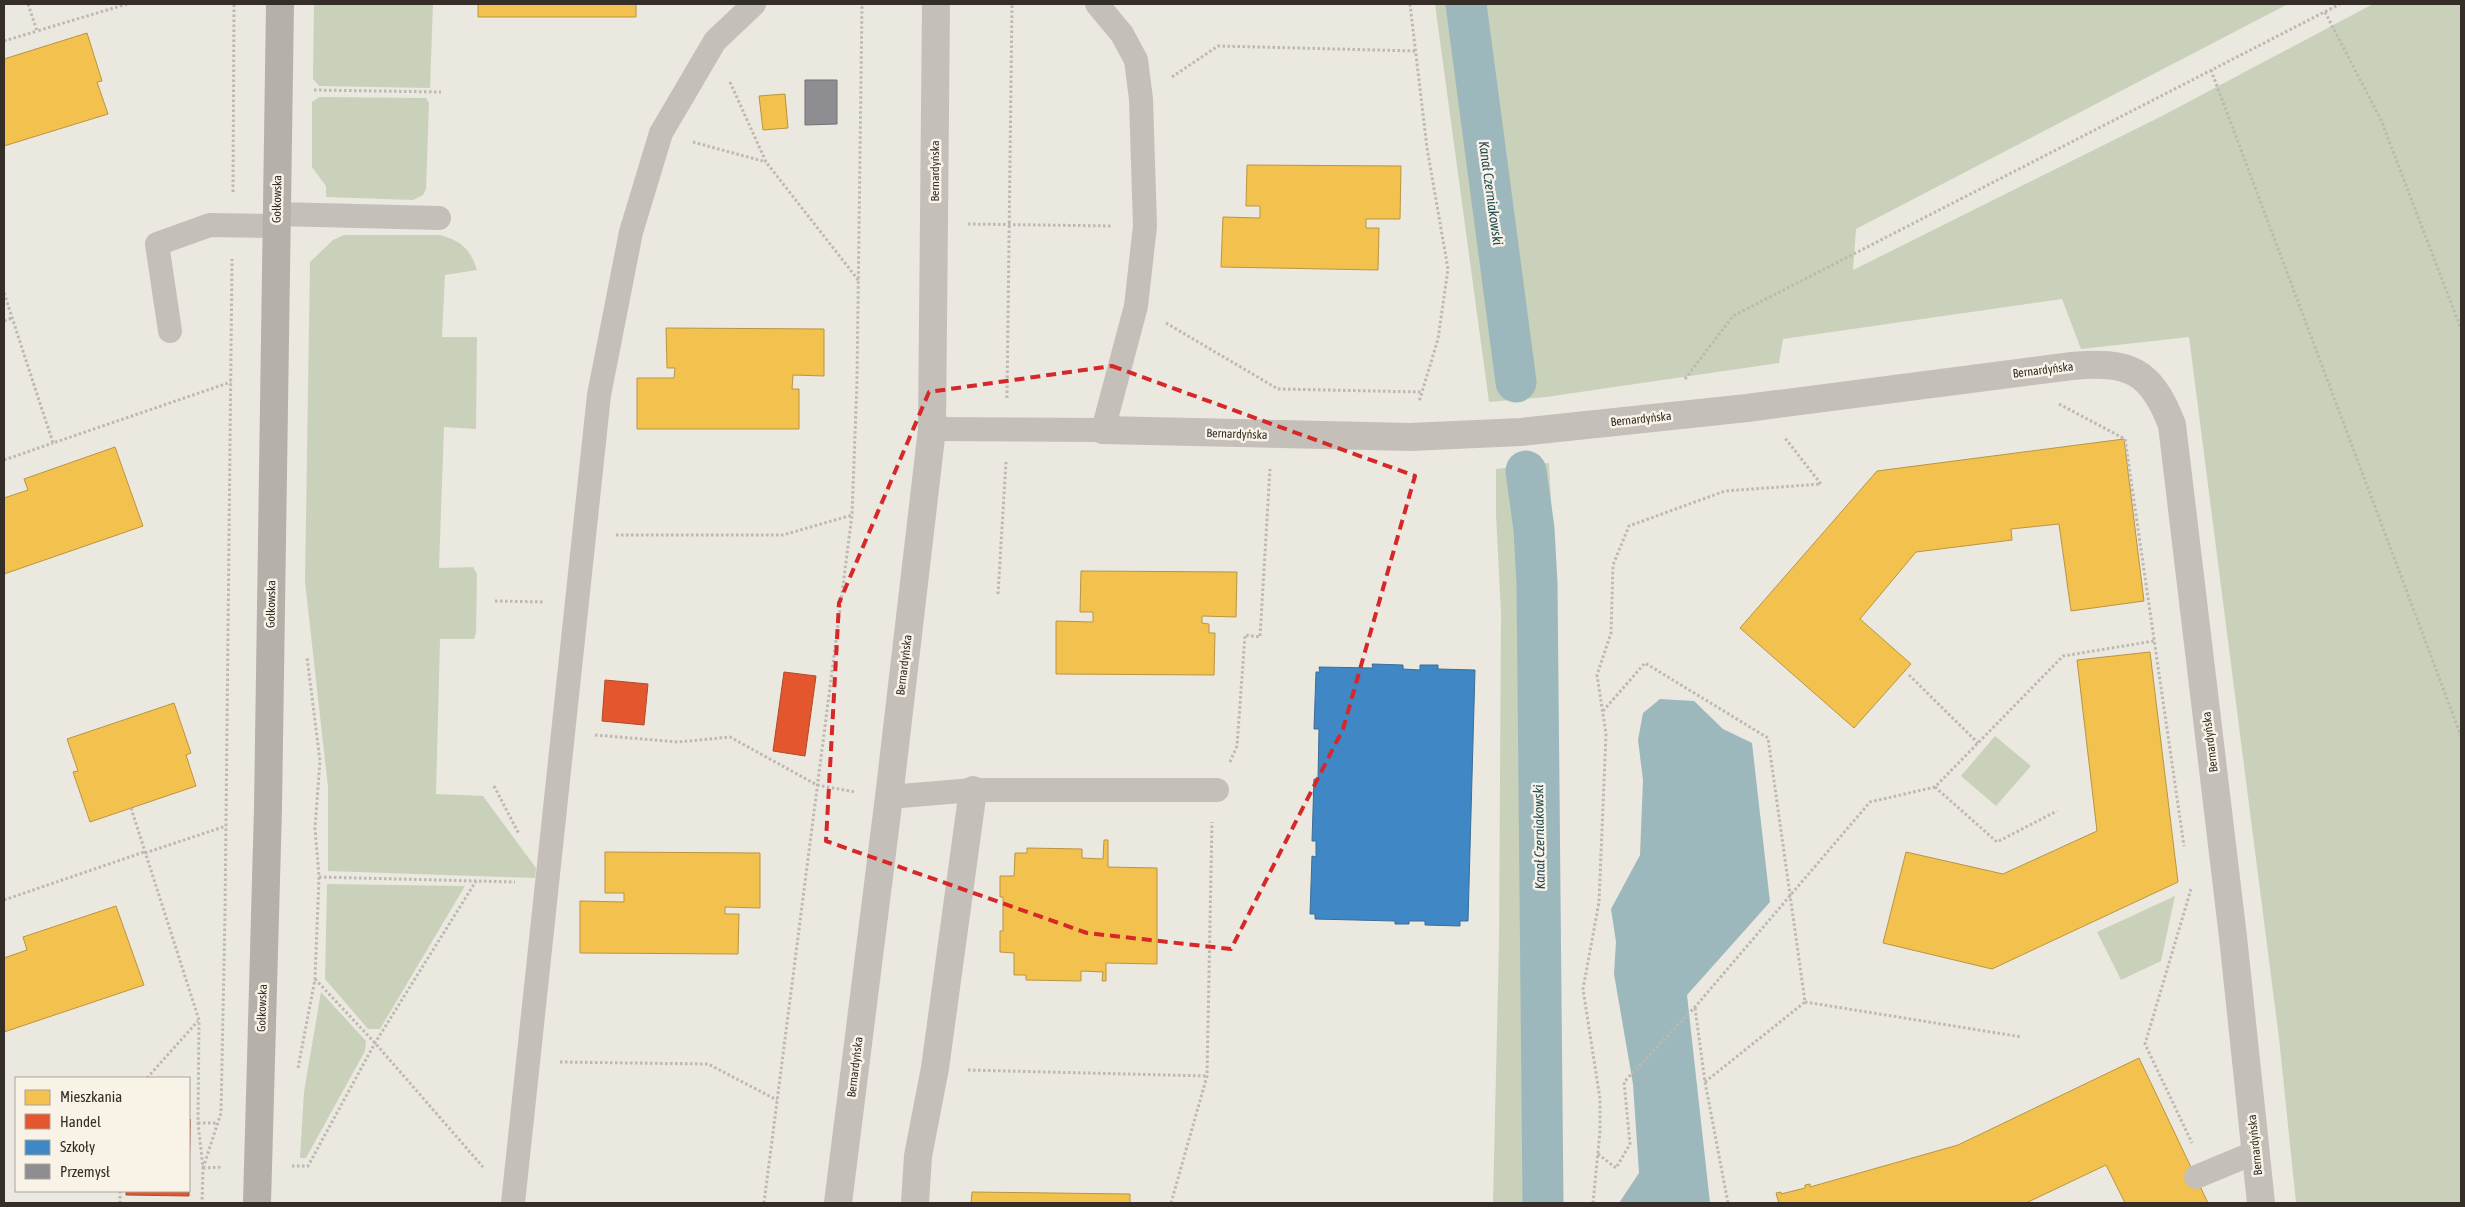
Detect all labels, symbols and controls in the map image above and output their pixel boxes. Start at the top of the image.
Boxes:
street label: Bernardyńska [928,140,942,202]
water label: Kanał Czerniakowski [1476,140,1506,246]
street label: Gołkowska [270,175,284,223]
street label: Bernardyńska [2012,359,2074,381]
street label: Bernardyńska [1610,409,1672,429]
street label: Bernardyńska [1206,426,1268,442]
street label: Gołkowska [264,580,278,628]
street label: Bernardyńska [893,634,915,696]
street label: Bernardyńska [2199,711,2221,773]
water label: Kanał Czerniakowski [1530,784,1548,890]
street label: Gołkowska [254,984,270,1032]
street label: Bernardyńska [844,1036,866,1098]
legend [15,1077,190,1192]
text: Mieszkania [60,1088,122,1105]
text: Handel [60,1113,101,1130]
street label: Bernardyńska [2245,1114,2265,1176]
text: Szkoły [60,1138,95,1155]
text: Przemysł [60,1163,110,1180]

